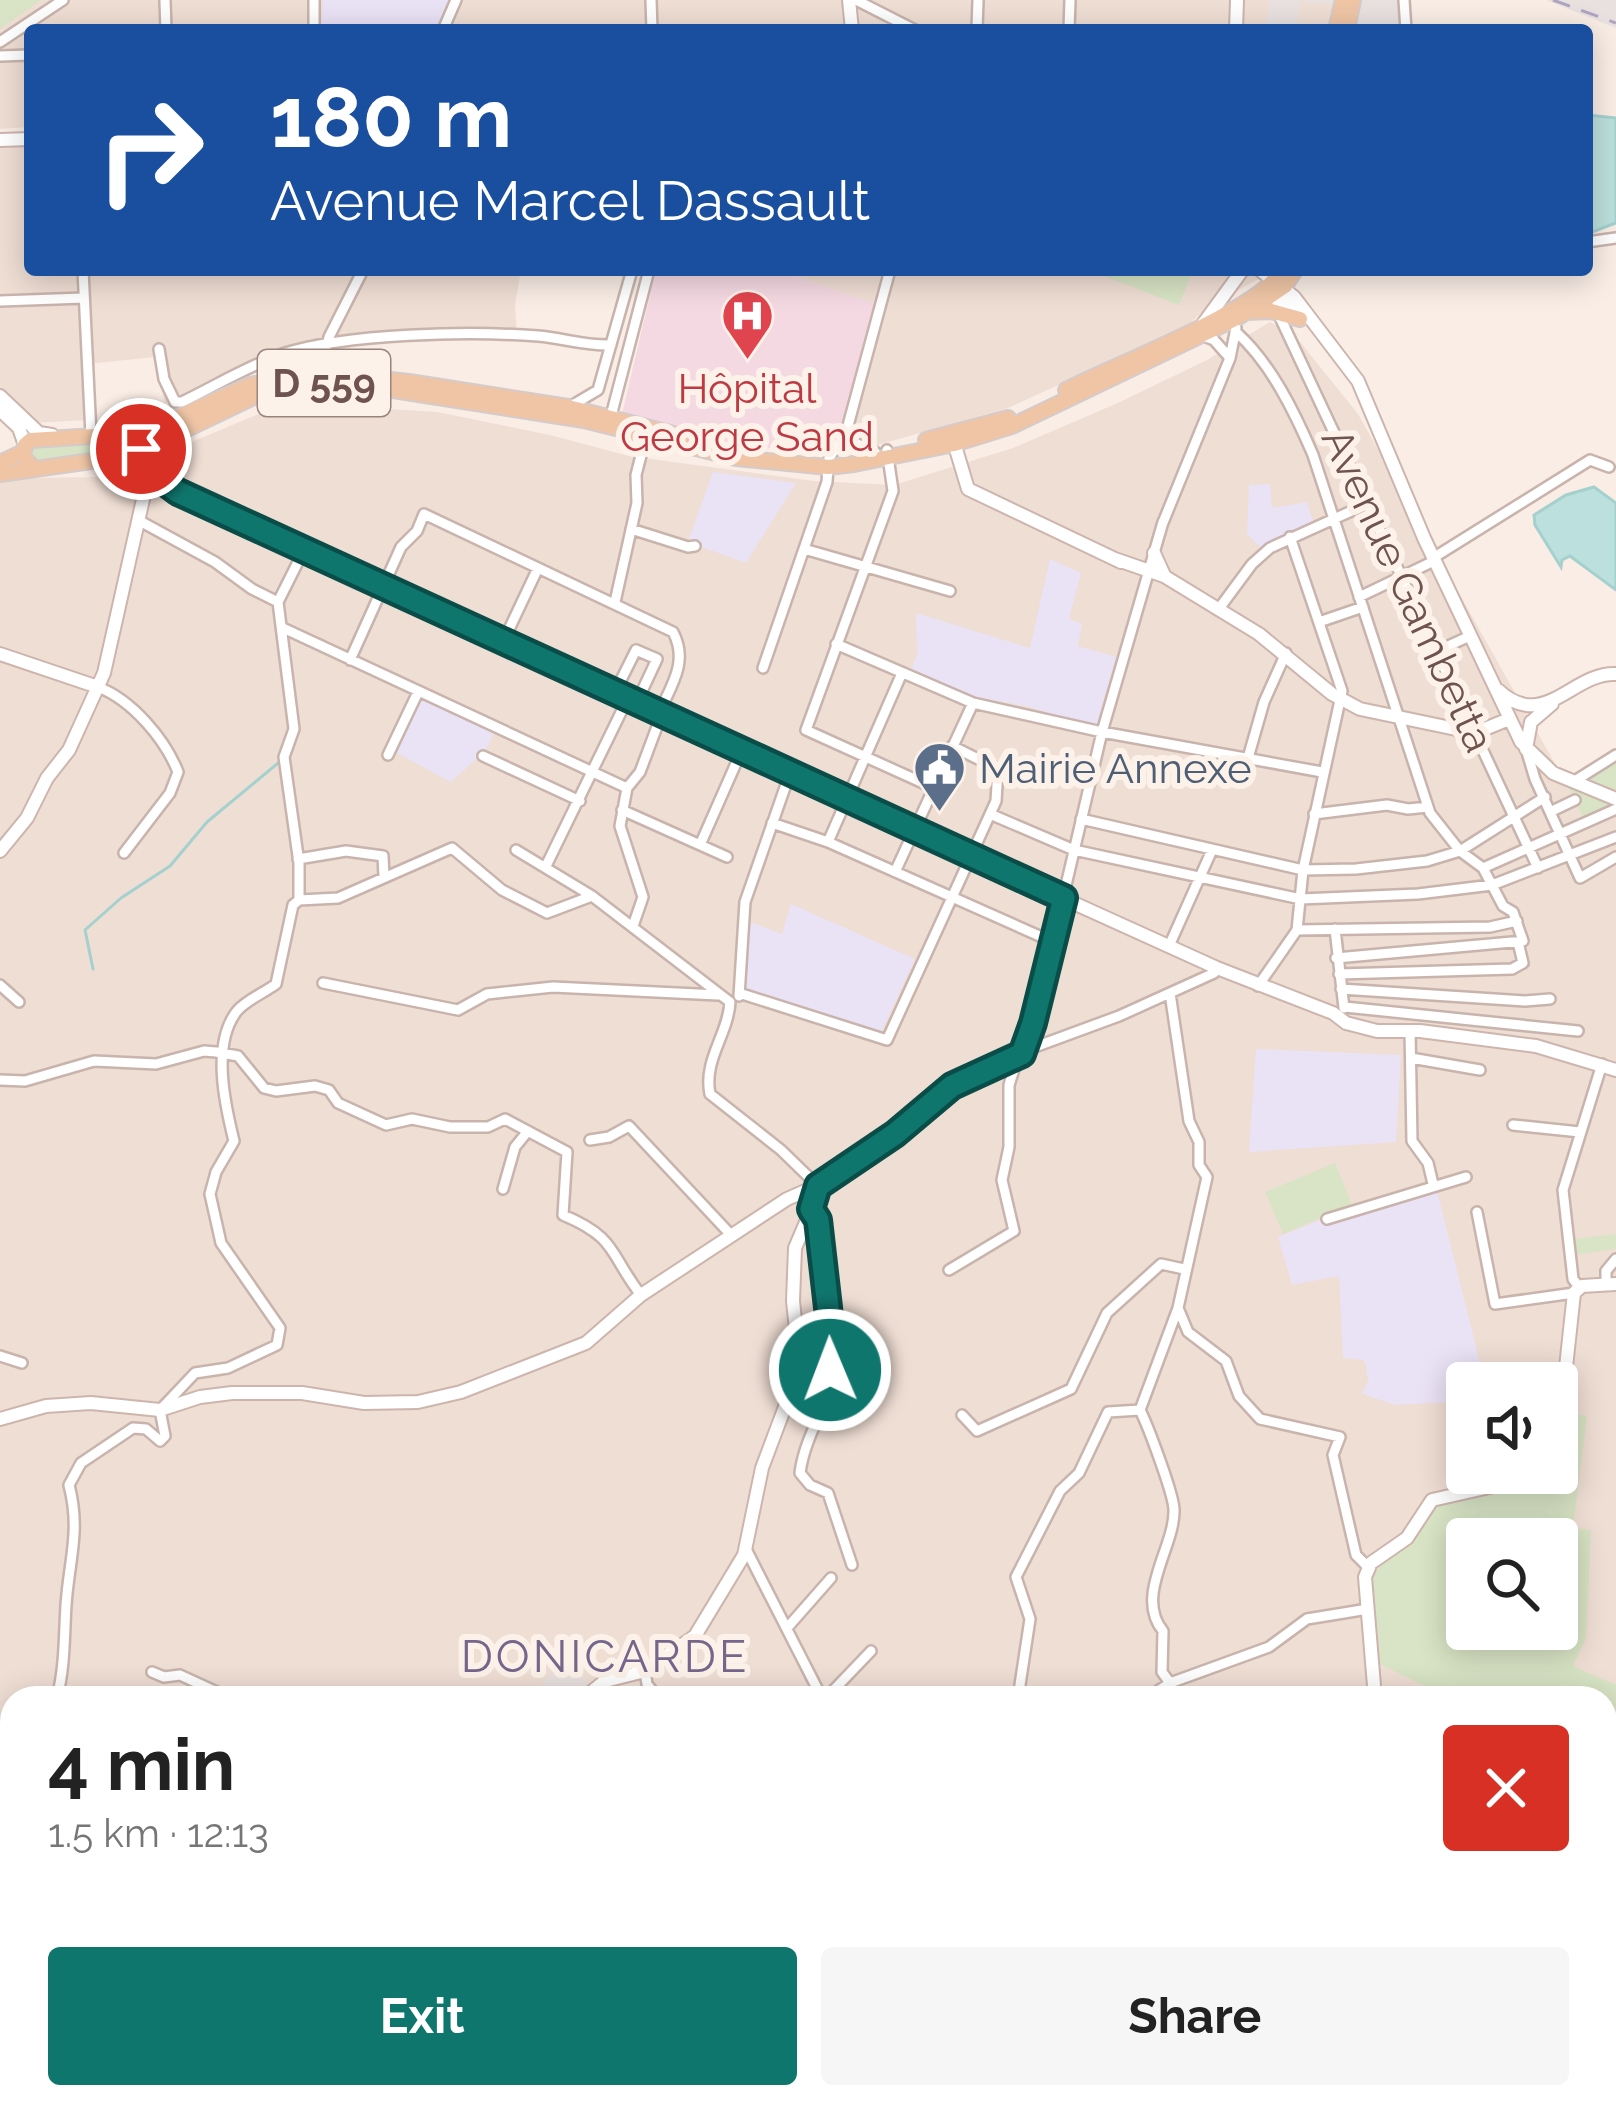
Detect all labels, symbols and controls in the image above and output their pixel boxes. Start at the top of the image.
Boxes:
text: 180 m [270,68,512,167]
icon: right [72,72,228,228]
text: Avenue Marcel Dassault [270,169,870,233]
hospital icon: Hôpital George Sand [719,288,775,362]
road number: D 559 [258,350,390,416]
place label: Hôpital George Sand [620,364,874,461]
pin [90,398,192,500]
icon: arrive [108,416,174,482]
street label: Avenue Gambetta [1312,421,1504,759]
public building icon: Mairie Annexe [912,740,968,814]
place label: Mairie Annexe [979,744,1252,793]
position arrow [767,1307,893,1433]
map controls [1446,1362,1578,1650]
button: sound [1446,1362,1578,1494]
button: search [1446,1518,1578,1650]
district label: DONICARDE [461,1630,749,1683]
text: 4 min [48,1722,235,1807]
button: close [1443,1725,1569,1851]
text: 1.5 km · 12:13 [48,1810,269,1856]
button: Exit [48,1947,797,2085]
button: Share [821,1947,1569,2085]

